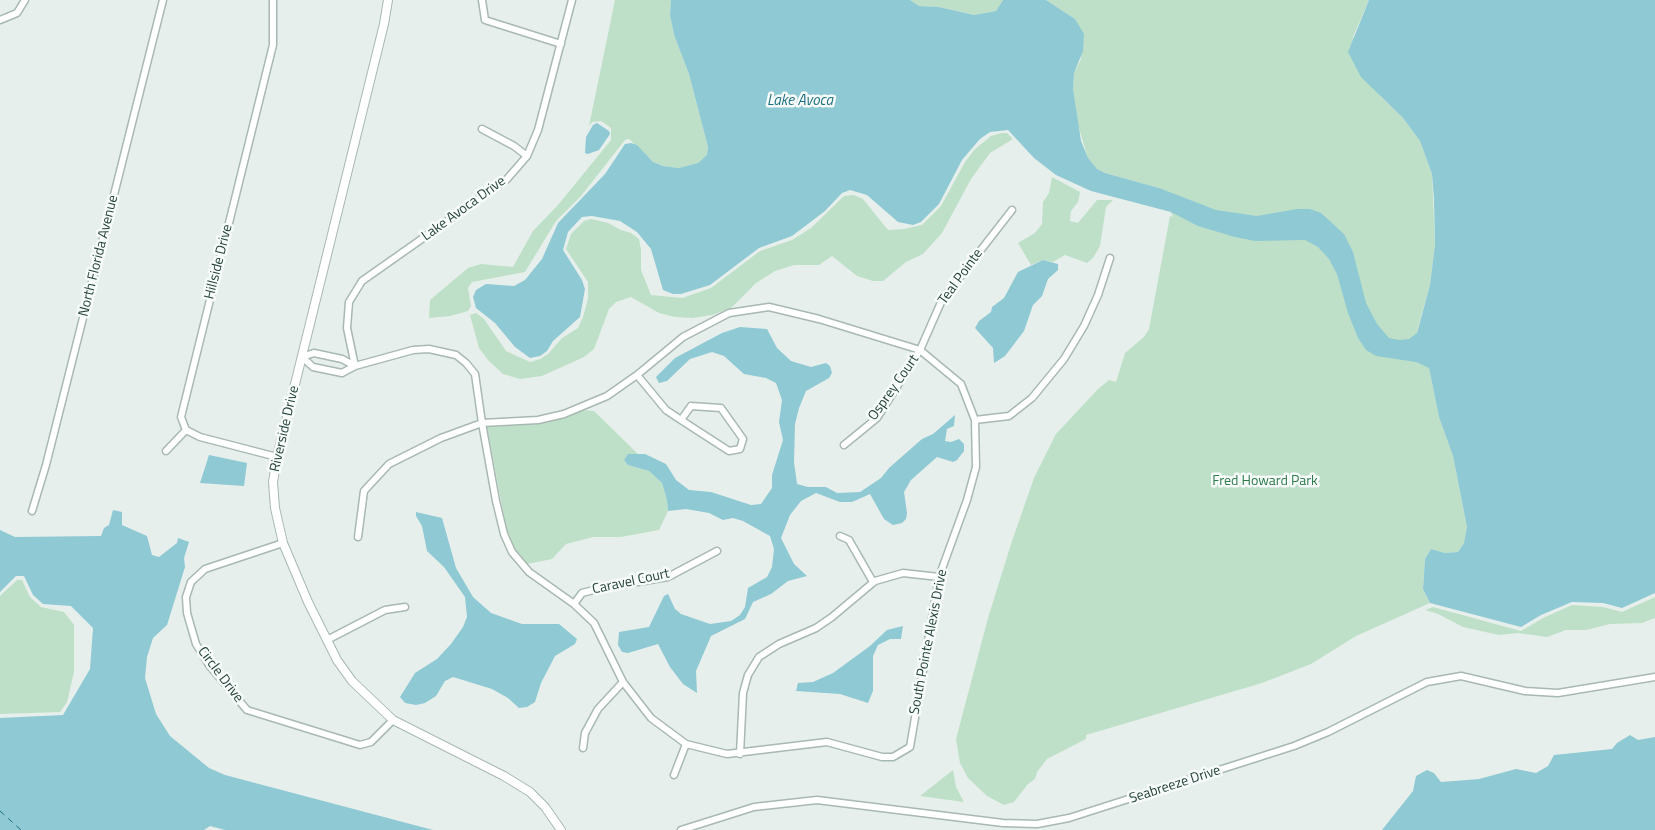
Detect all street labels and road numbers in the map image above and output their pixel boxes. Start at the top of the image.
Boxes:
street label: Lake Avoca Drive [419,173,509,245]
street label: North Florida Avenue [76,194,122,318]
street label: Hillside Drive [202,223,236,301]
street label: Teal Pointe [935,246,987,308]
street label: Osprey Court [865,352,923,424]
street label: Riverside Drive [267,384,303,474]
street label: Caravel Court [591,566,671,598]
street label: South Pointe Alexis Drive [907,568,951,716]
street label: Circle Drive [194,644,246,706]
street label: Seabreeze Drive [1127,762,1223,808]

